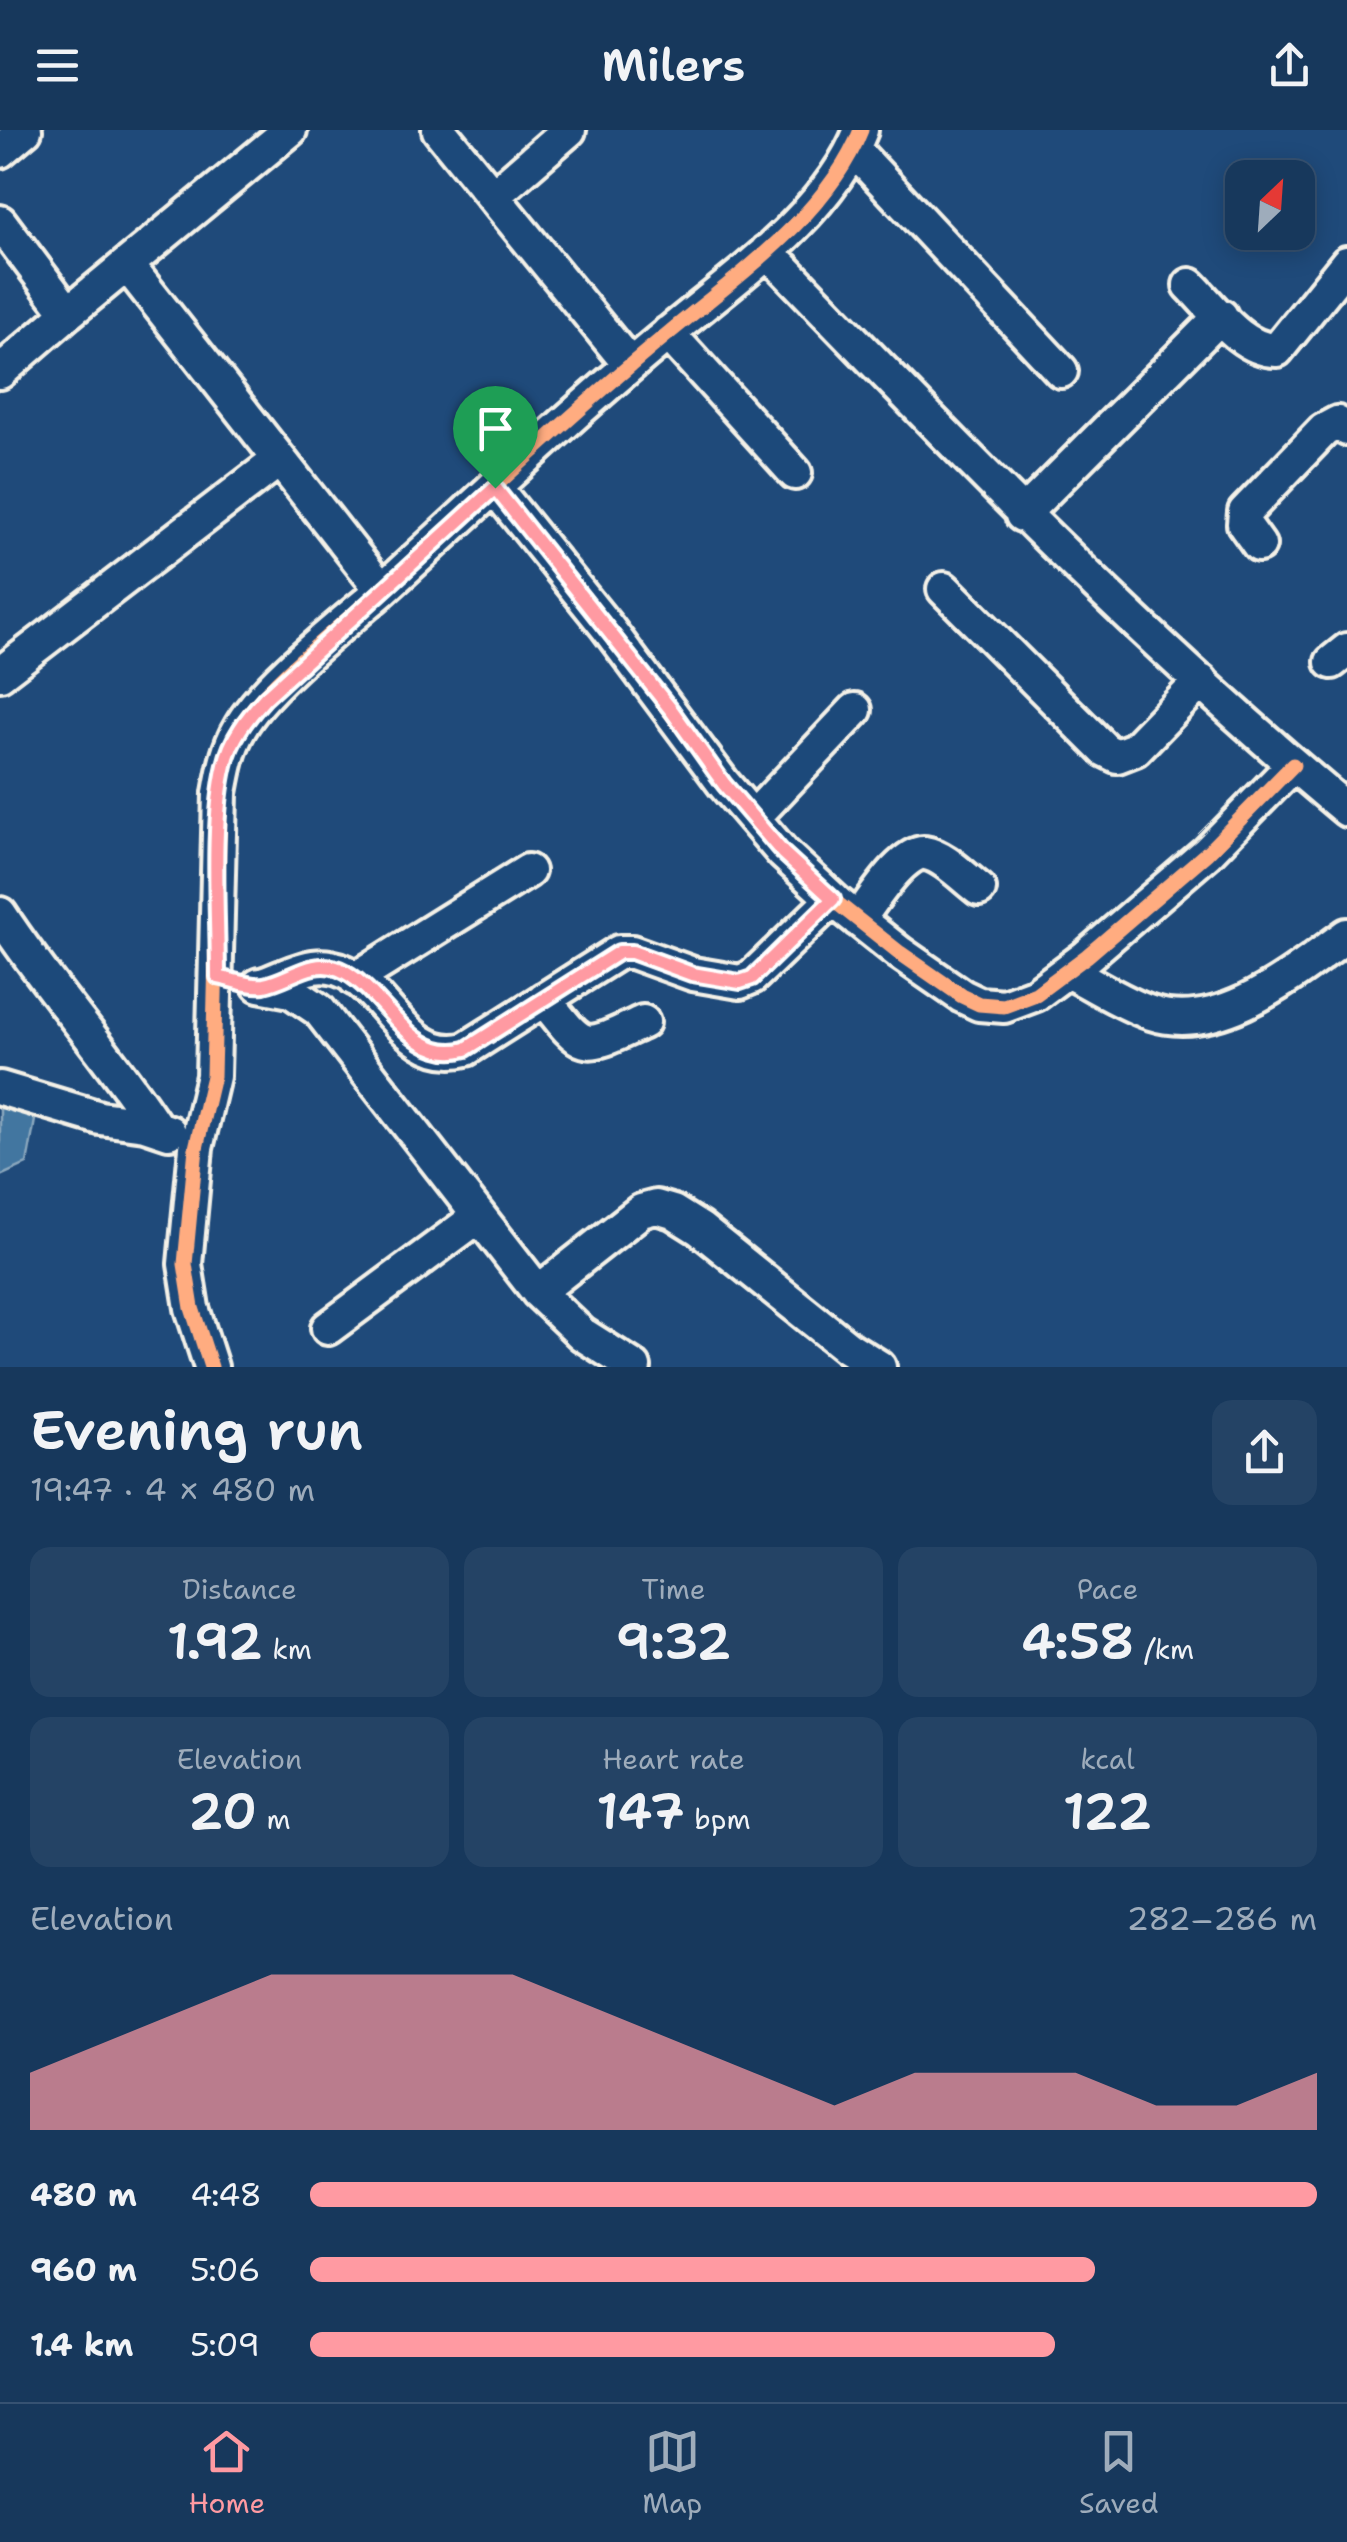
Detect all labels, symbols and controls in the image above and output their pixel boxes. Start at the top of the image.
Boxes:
text: Milers [602,35,745,95]
icon: menu [30,38,85,93]
icon: share [1262,38,1317,93]
north arrow [1225,160,1315,250]
map controls [1225,160,1315,250]
pin [453,386,538,489]
icon: arrive [468,401,523,456]
text: Evening run [30,1393,363,1467]
button: share [1212,1400,1317,1505]
text: 19:47 · 4 × 480 m [30,1468,315,1511]
text: Distance [182,1570,297,1608]
text: Time [641,1570,706,1608]
text: Pace [1077,1570,1138,1608]
text: 1.92 [167,1608,263,1675]
text: 9:32 [616,1608,731,1675]
text: 4:58 [1021,1608,1134,1675]
text: km [263,1630,312,1668]
text: /km [1134,1630,1194,1668]
text: Elevation [177,1740,302,1778]
text: Heart rate [602,1740,745,1778]
text: kcal [1080,1740,1135,1778]
text: 20 [188,1778,257,1845]
text: 147 [596,1778,685,1845]
text: 122 [1063,1778,1152,1845]
text: m [257,1800,291,1838]
text: bpm [685,1800,751,1838]
text: Elevation [30,1897,173,1940]
text: 282–286 m [1126,1897,1317,1940]
text: 480 m [30,2173,137,2216]
text: 4:48 [190,2173,262,2216]
text: 960 m [30,2248,137,2291]
text: 5:06 [190,2248,260,2291]
text: 1.4 km [30,2323,133,2366]
text: 5:09 [190,2323,260,2366]
tab: Home [188,2424,265,2522]
tab: Map [642,2424,702,2522]
tab: Saved [1079,2424,1159,2522]

